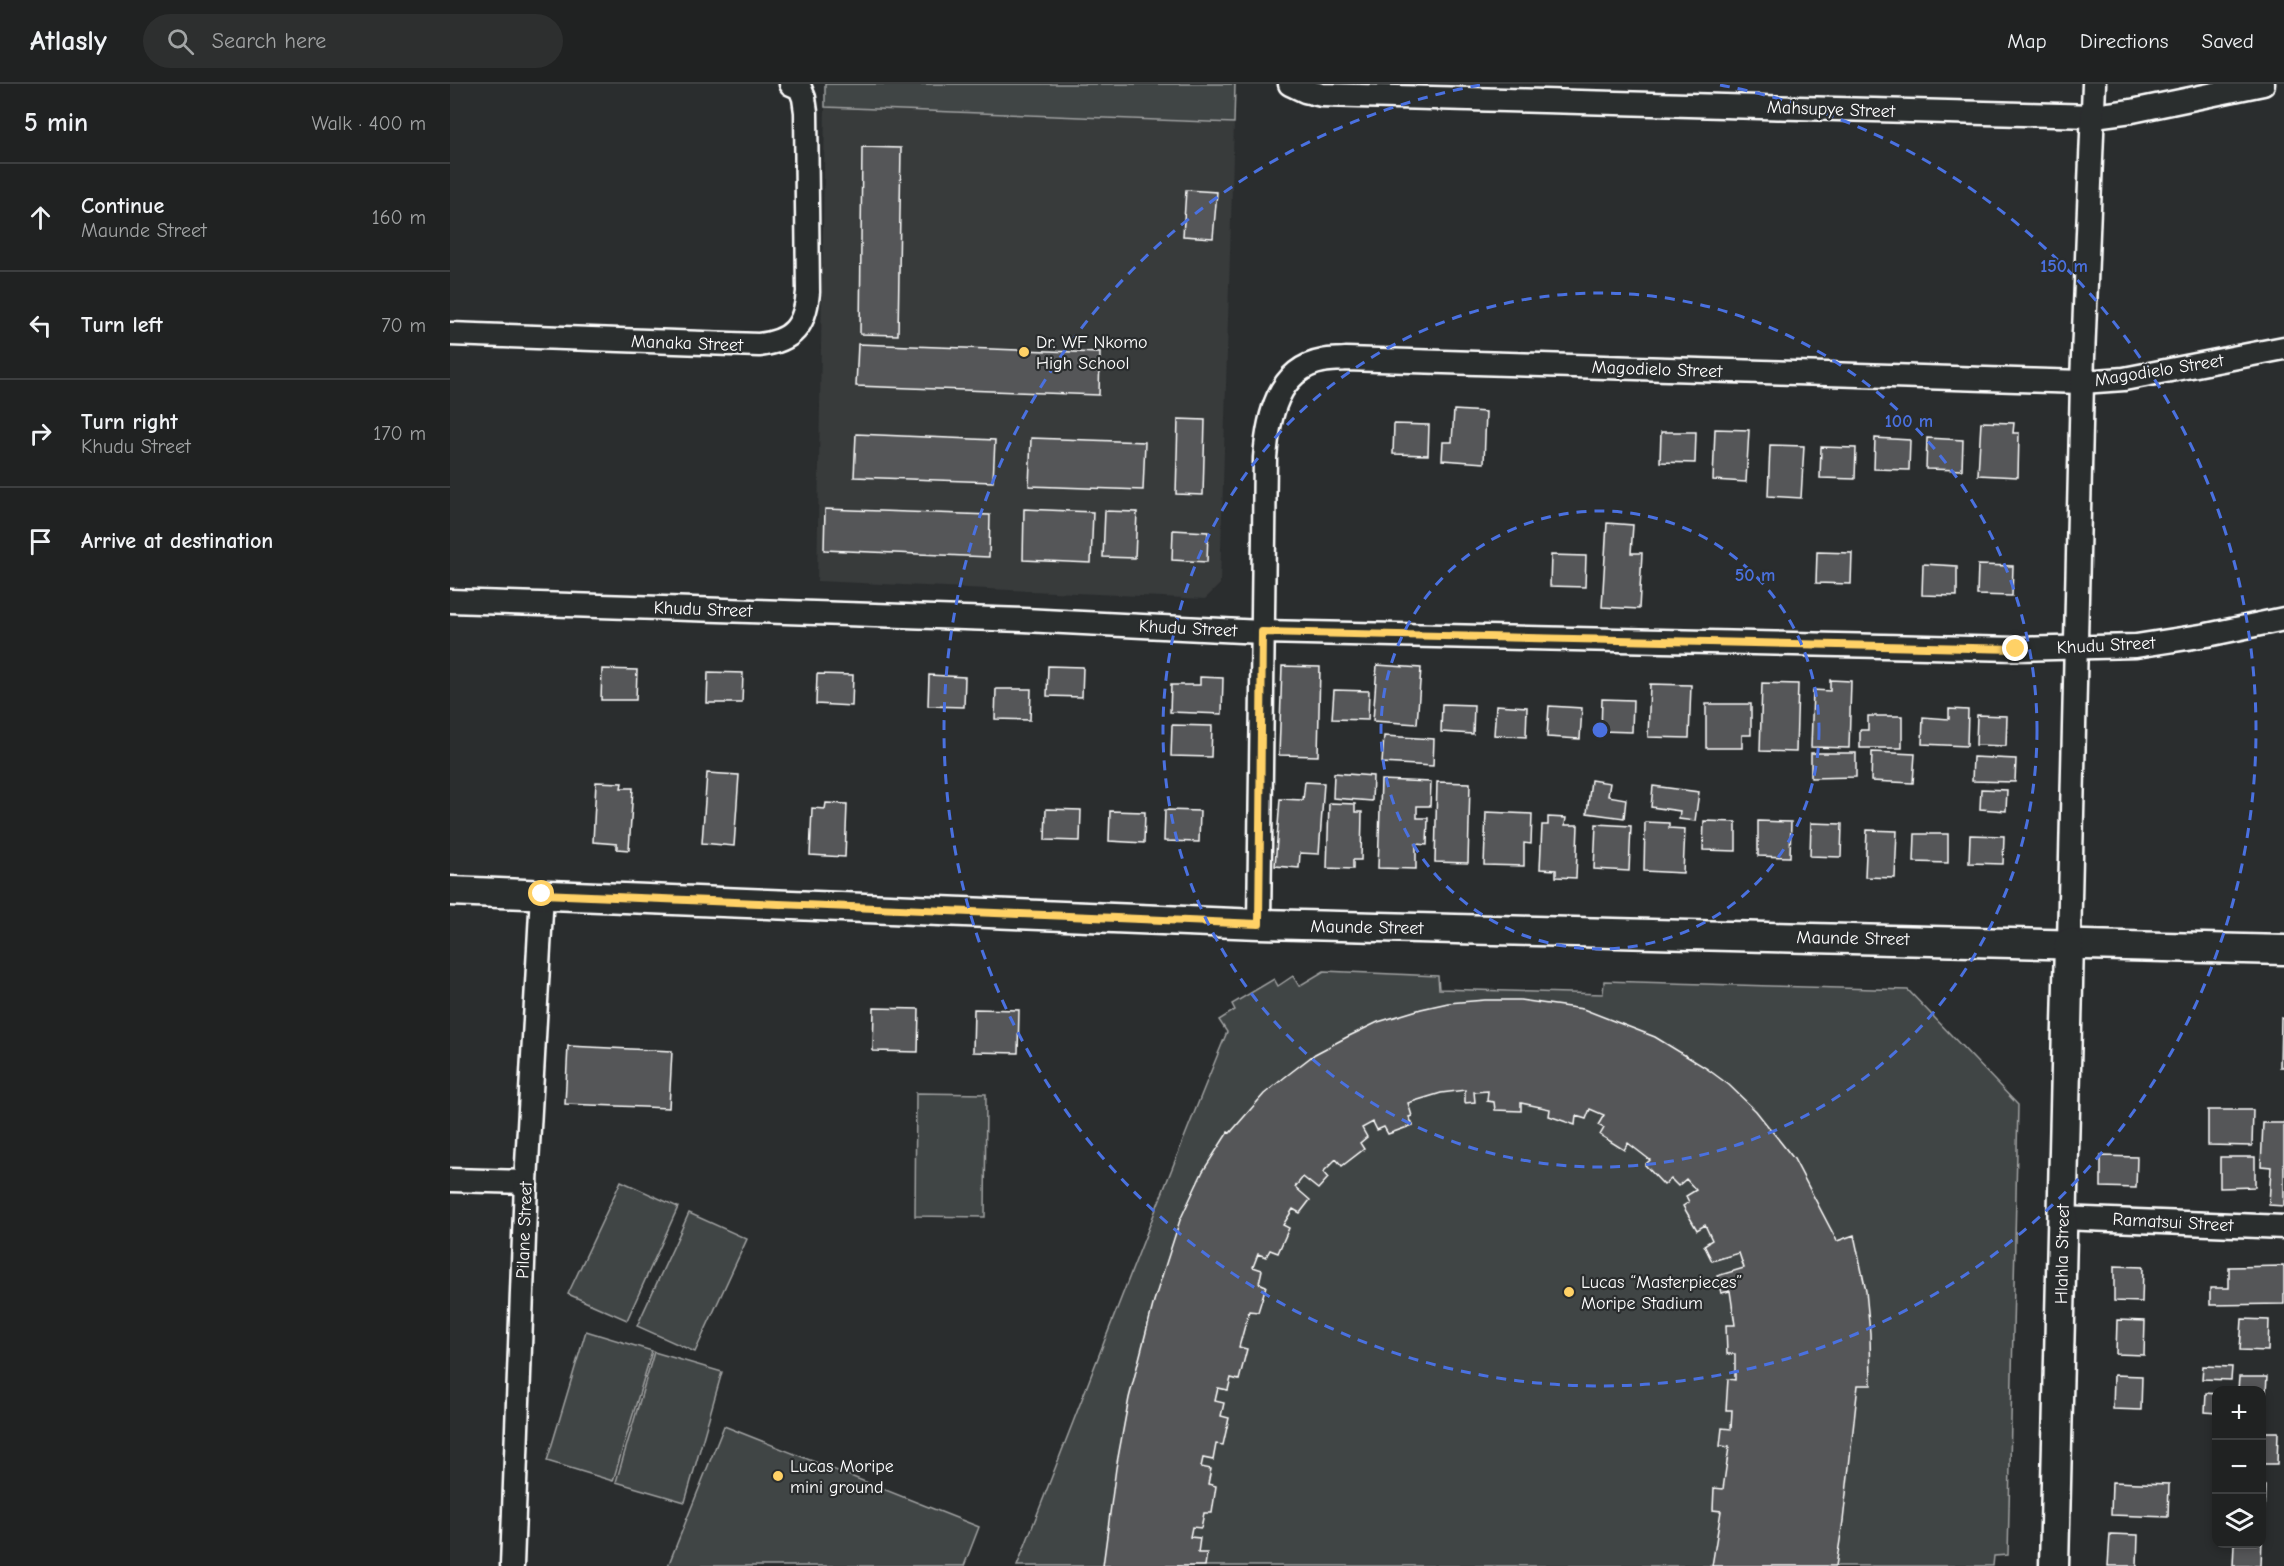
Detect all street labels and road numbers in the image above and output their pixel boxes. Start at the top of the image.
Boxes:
street label: Mahsupye Street [1767,97,1896,122]
street label: Manaka Street [630,331,744,356]
street label: Magodielo Street [2093,350,2226,391]
street label: Magodielo Street [1591,357,1723,382]
street label: Khudu Street [653,597,754,622]
street label: Khudu Street [1138,615,1239,642]
street label: Khudu Street [2056,632,2157,659]
street label: Maunde Street [1310,916,1425,939]
street label: Maunde Street [1796,927,1911,950]
street label: Pilane Street [512,1180,537,1279]
street label: Hlahla Street [2051,1203,2074,1304]
street label: Ramatsui Street [2112,1209,2235,1236]

